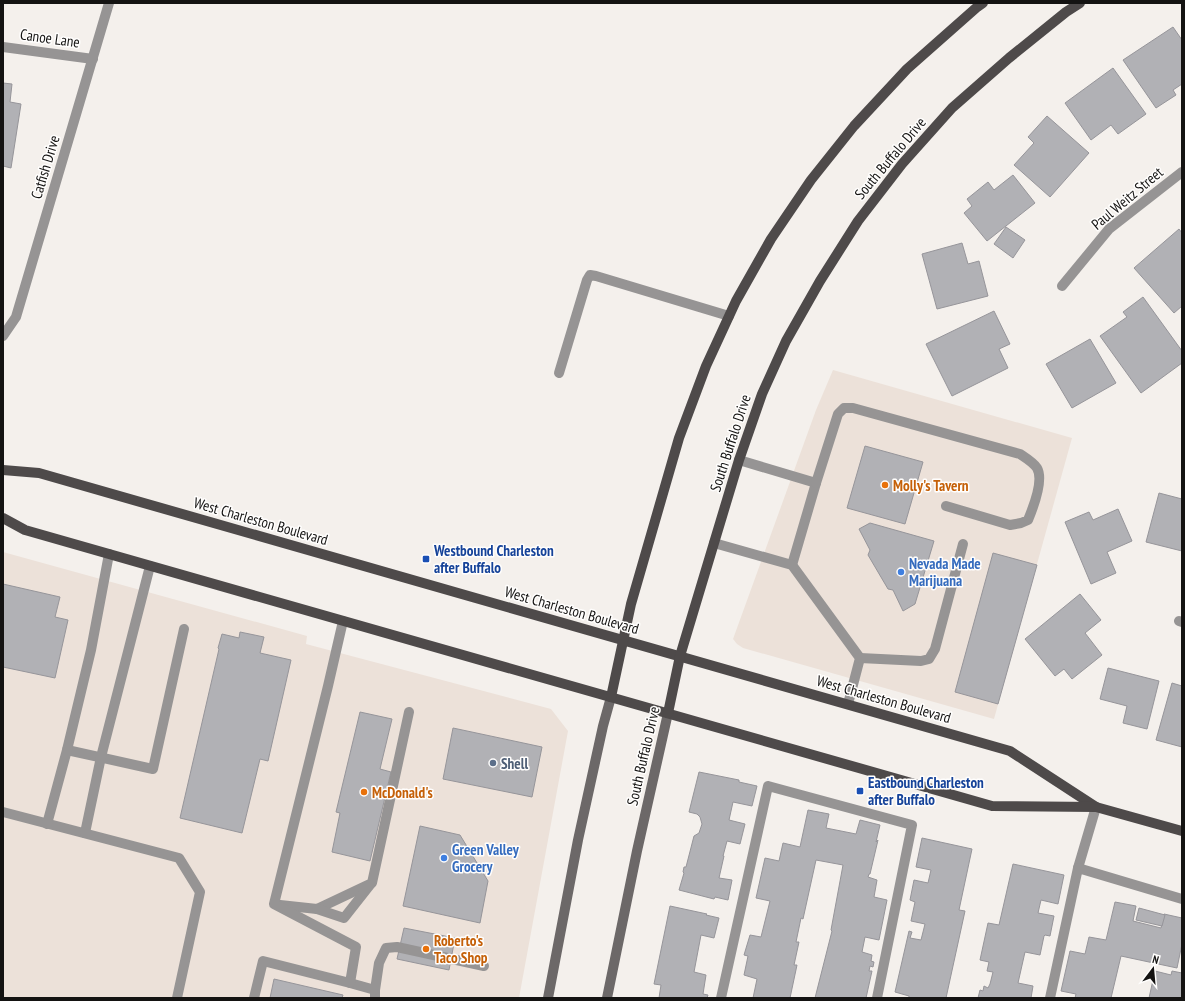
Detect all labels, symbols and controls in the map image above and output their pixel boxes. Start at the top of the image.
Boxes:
street label: Canoe Lane [19,24,81,52]
street label: South Buffalo Drive [850,113,930,203]
street label: Catfish Drive [26,133,64,201]
street label: Paul Weitz Street [1087,163,1167,233]
street label: South Buffalo Drive [705,392,755,494]
place label: Molly's Tavern [893,476,969,495]
marker: Molly's Tavern [880,480,890,490]
street label: West Charleston Boulevard [192,493,330,549]
place label: Westbound Charleston after Buffalo [433,541,554,577]
marker: Westbound Charleston after Buffalo [421,554,431,564]
place label: Nevada Made Marijuana [909,554,981,590]
marker: Nevada Made Marijuana [896,567,906,577]
street label: West Charleston Boulevard [503,582,641,638]
street label: West Charleston Boulevard [815,671,953,727]
street label: South Buffalo Drive [622,705,664,807]
place label: Shell [501,754,528,773]
marker: Shell [488,758,498,768]
place label: Eastbound Charleston after Buffalo [868,773,984,809]
place label: McDonald's [372,783,433,802]
marker: Eastbound Charleston after Buffalo [855,786,865,796]
marker: McDonald's [359,787,369,797]
place label: Green Valley Grocery [452,840,520,876]
marker: Green Valley Grocery [439,853,449,863]
place label: Roberto's Taco Shop [434,931,488,967]
marker: Roberto's Taco Shop [421,944,431,954]
north arrow [1133,949,1173,989]
text: N [1151,952,1161,967]

